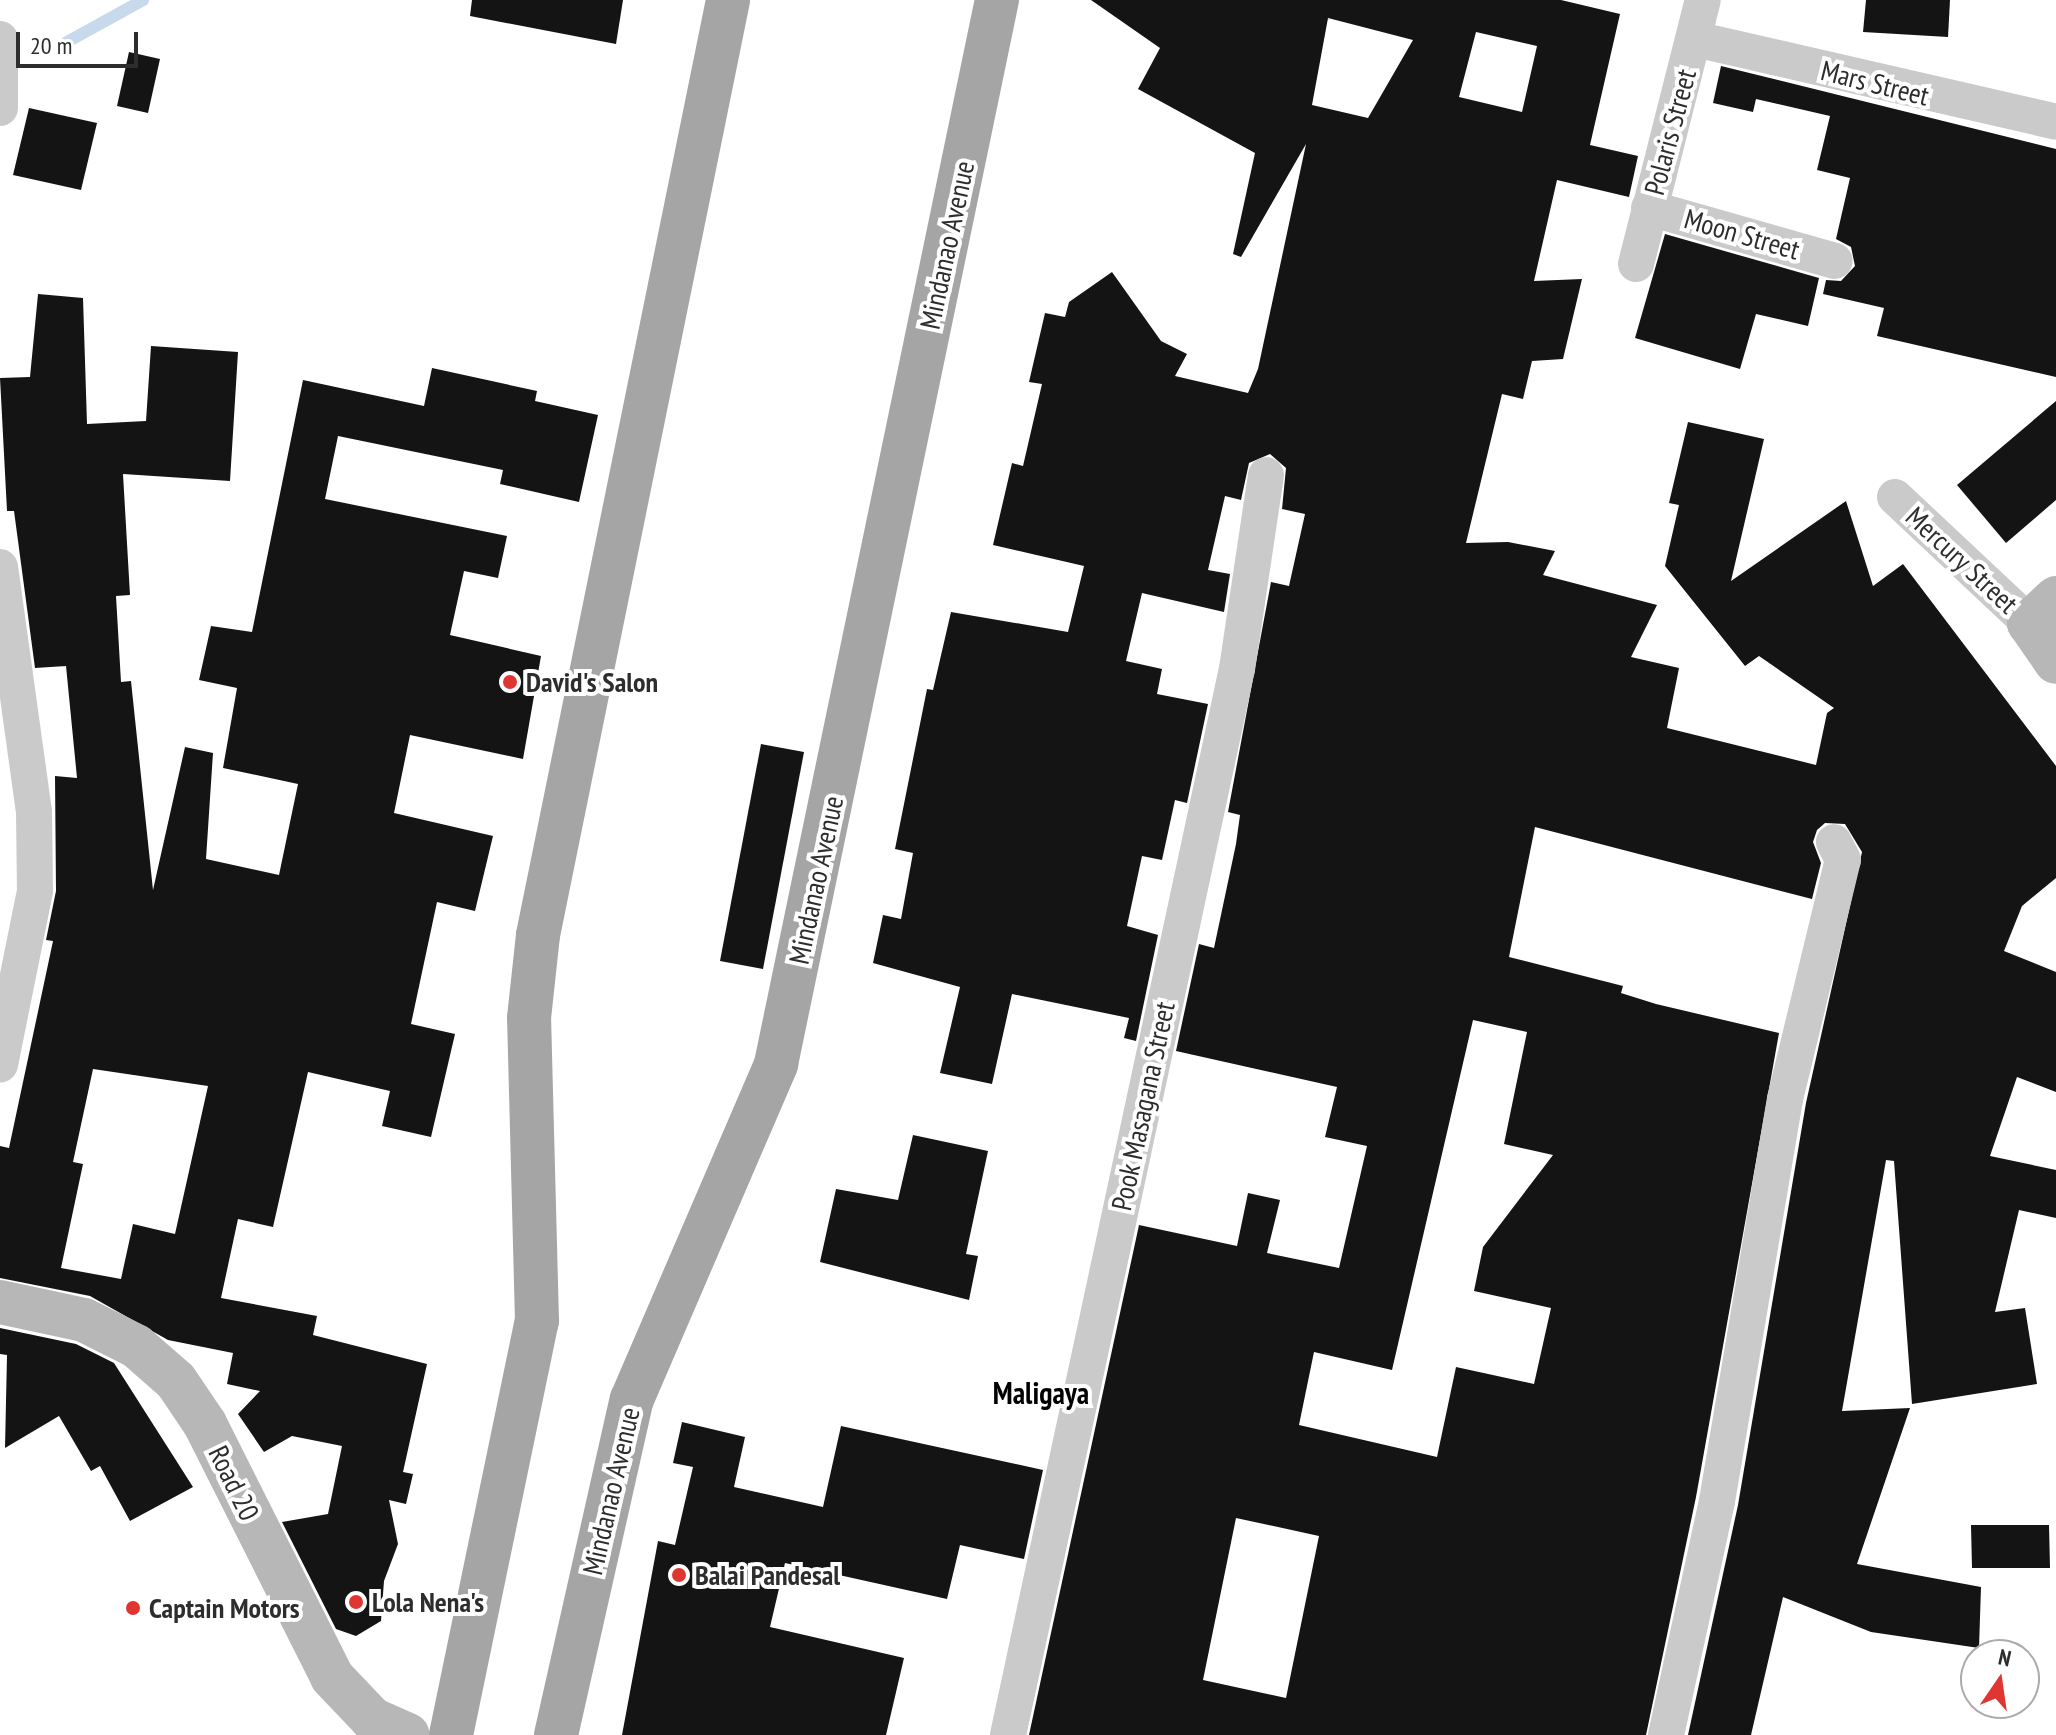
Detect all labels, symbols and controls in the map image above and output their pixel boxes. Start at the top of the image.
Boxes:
scale bar [20,16,142,66]
text: 20 m [30,30,72,61]
street label: Mars Street [1818,53,1932,113]
street label: Polaris Street [1637,65,1703,199]
street label: Mindanao Avenue [913,157,981,333]
street label: Moon Street [1681,202,1803,266]
street label: Mercury Street [1899,500,2025,620]
place label: David's Salon [526,665,658,699]
marker: David's Salon [501,673,519,691]
street label: Mindanao Avenue [782,792,850,968]
street label: Pook Masagana Street [1104,998,1182,1214]
district label: Maligaya [993,1375,1089,1411]
street label: Mindanao Avenue [575,1403,647,1579]
street label: Road 20 [202,1440,266,1526]
place label: Balai Pandesal [695,1558,840,1592]
marker: Balai Pandesal [670,1566,688,1584]
place label: Lola Nena's [372,1585,484,1619]
place label: Captain Motors [149,1591,300,1625]
marker: Lola Nena's [347,1593,365,1611]
marker: Captain Motors [124,1599,142,1617]
north arrow [1960,1639,2040,1719]
text: N [1996,1643,2014,1673]

